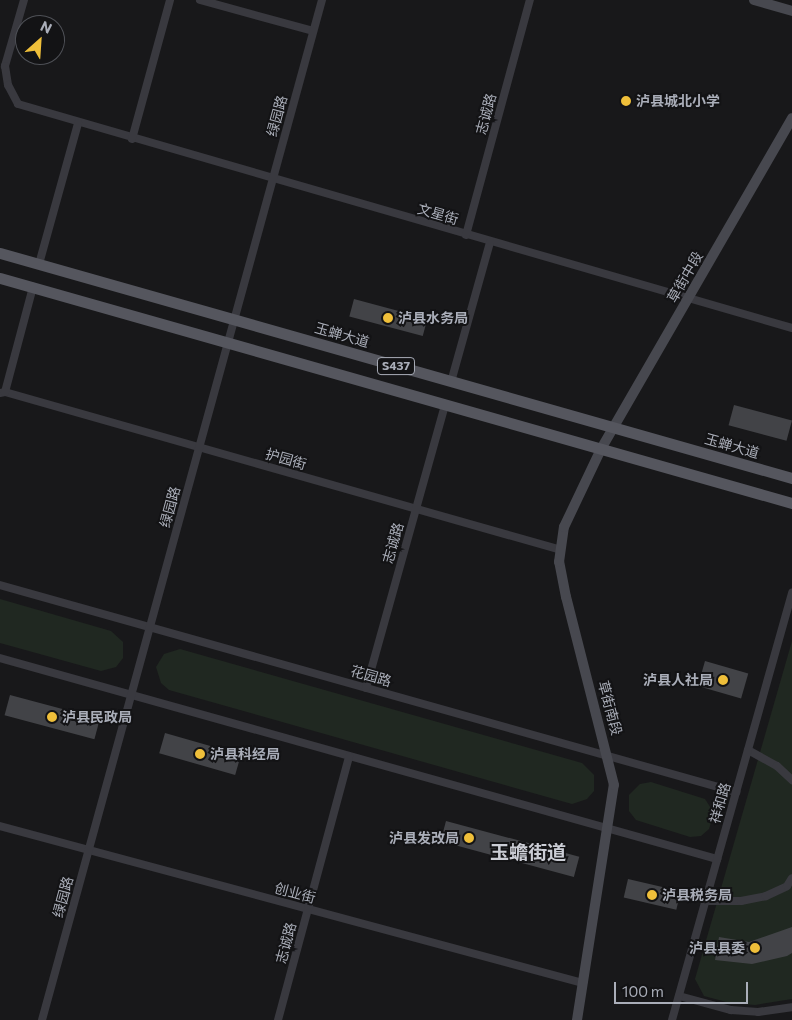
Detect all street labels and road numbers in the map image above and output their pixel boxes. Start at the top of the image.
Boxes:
street label: 志诚路 [472,92,500,136]
street label: 绿园路 [263,94,291,138]
street label: 文星街 [415,200,461,228]
street label: 草街中段 [664,249,706,305]
street label: 玉蝉大道 [313,319,371,351]
road number: S437 [376,356,416,376]
street label: 玉蝉大道 [703,430,761,462]
street label: 护园街 [263,445,309,473]
street label: 绿园路 [156,485,184,529]
street label: 志诚路 [379,520,407,566]
street label: 花园路 [348,662,394,690]
street label: 草街南段 [595,679,625,737]
street label: 祥和路 [706,780,734,826]
street label: 绿园路 [49,875,77,919]
street label: 创业街 [273,879,317,907]
street label: 志诚路 [272,921,300,965]

